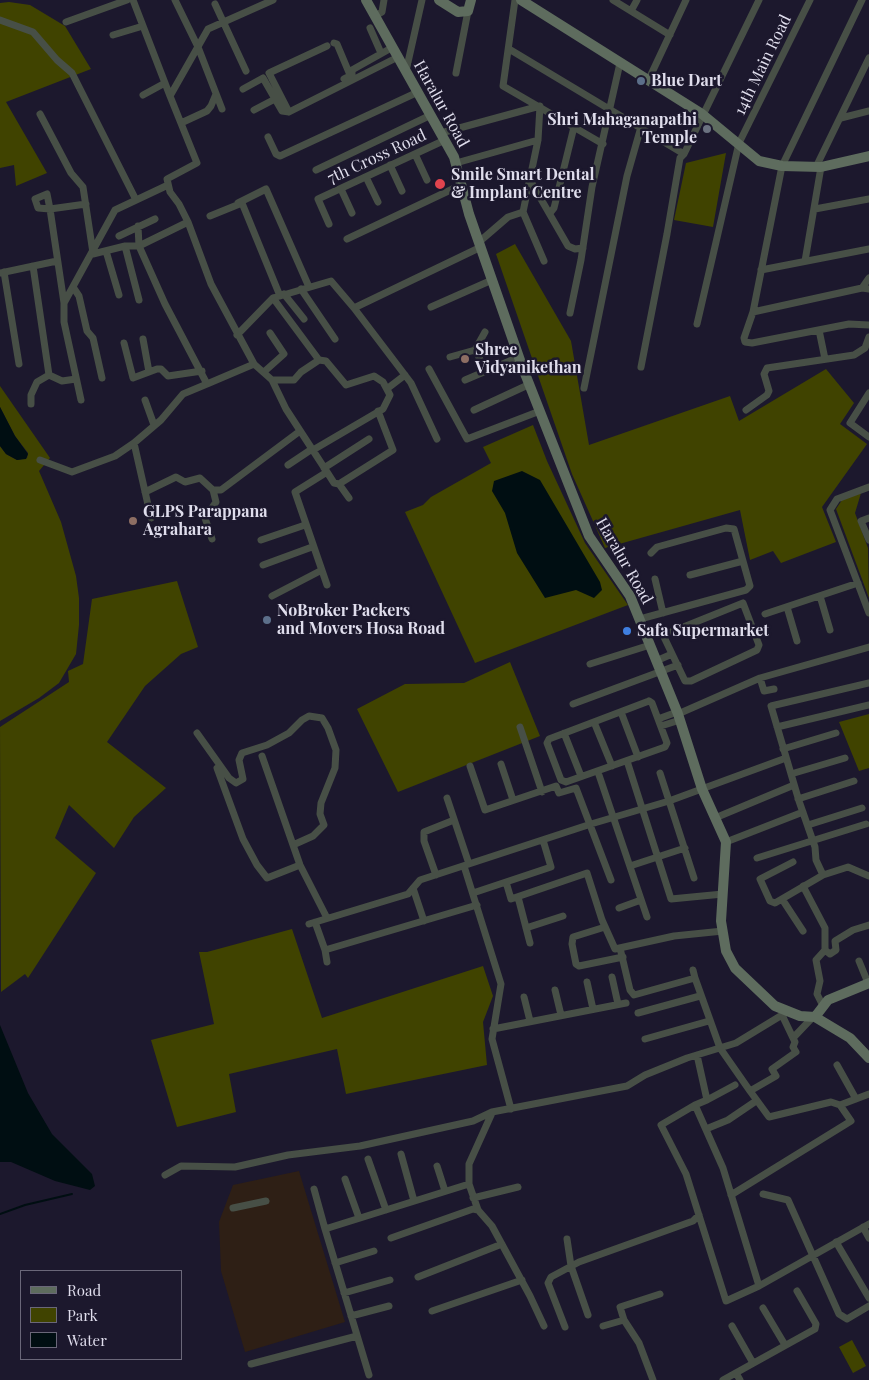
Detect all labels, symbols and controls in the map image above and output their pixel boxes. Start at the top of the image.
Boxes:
street label: 14th Main Road [730,12,796,118]
street label: Haralur Road [409,57,473,151]
place label: Blue Dart [651,71,722,91]
marker: Blue Dart [635,75,647,87]
place label: Shri Mahaganapathi Temple [547,110,697,148]
marker: Shri Mahaganapathi Temple [701,123,713,135]
street label: 7th Cross Road [325,126,429,188]
place label: Smile Smart Dental & Implant Centre [451,165,595,203]
marker: Smile Smart Dental & Implant Centre [433,177,447,191]
place label: Shree Vidyanikethan [475,340,582,378]
marker: Shree Vidyanikethan [459,353,471,365]
place label: GLPS Parappana Agrahara [143,502,268,540]
street label: Haralur Road [592,514,656,608]
marker: GLPS Parappana Agrahara [127,515,139,527]
place label: NoBroker Packers and Movers Hosa Road [277,601,445,639]
marker: NoBroker Packers and Movers Hosa Road [261,614,273,626]
place label: Safa Supermarket [637,621,769,641]
marker: Safa Supermarket [621,625,633,637]
legend [20,1270,182,1360]
text: Road [67,1280,101,1300]
text: Park [67,1305,98,1325]
text: Water [67,1330,107,1350]

